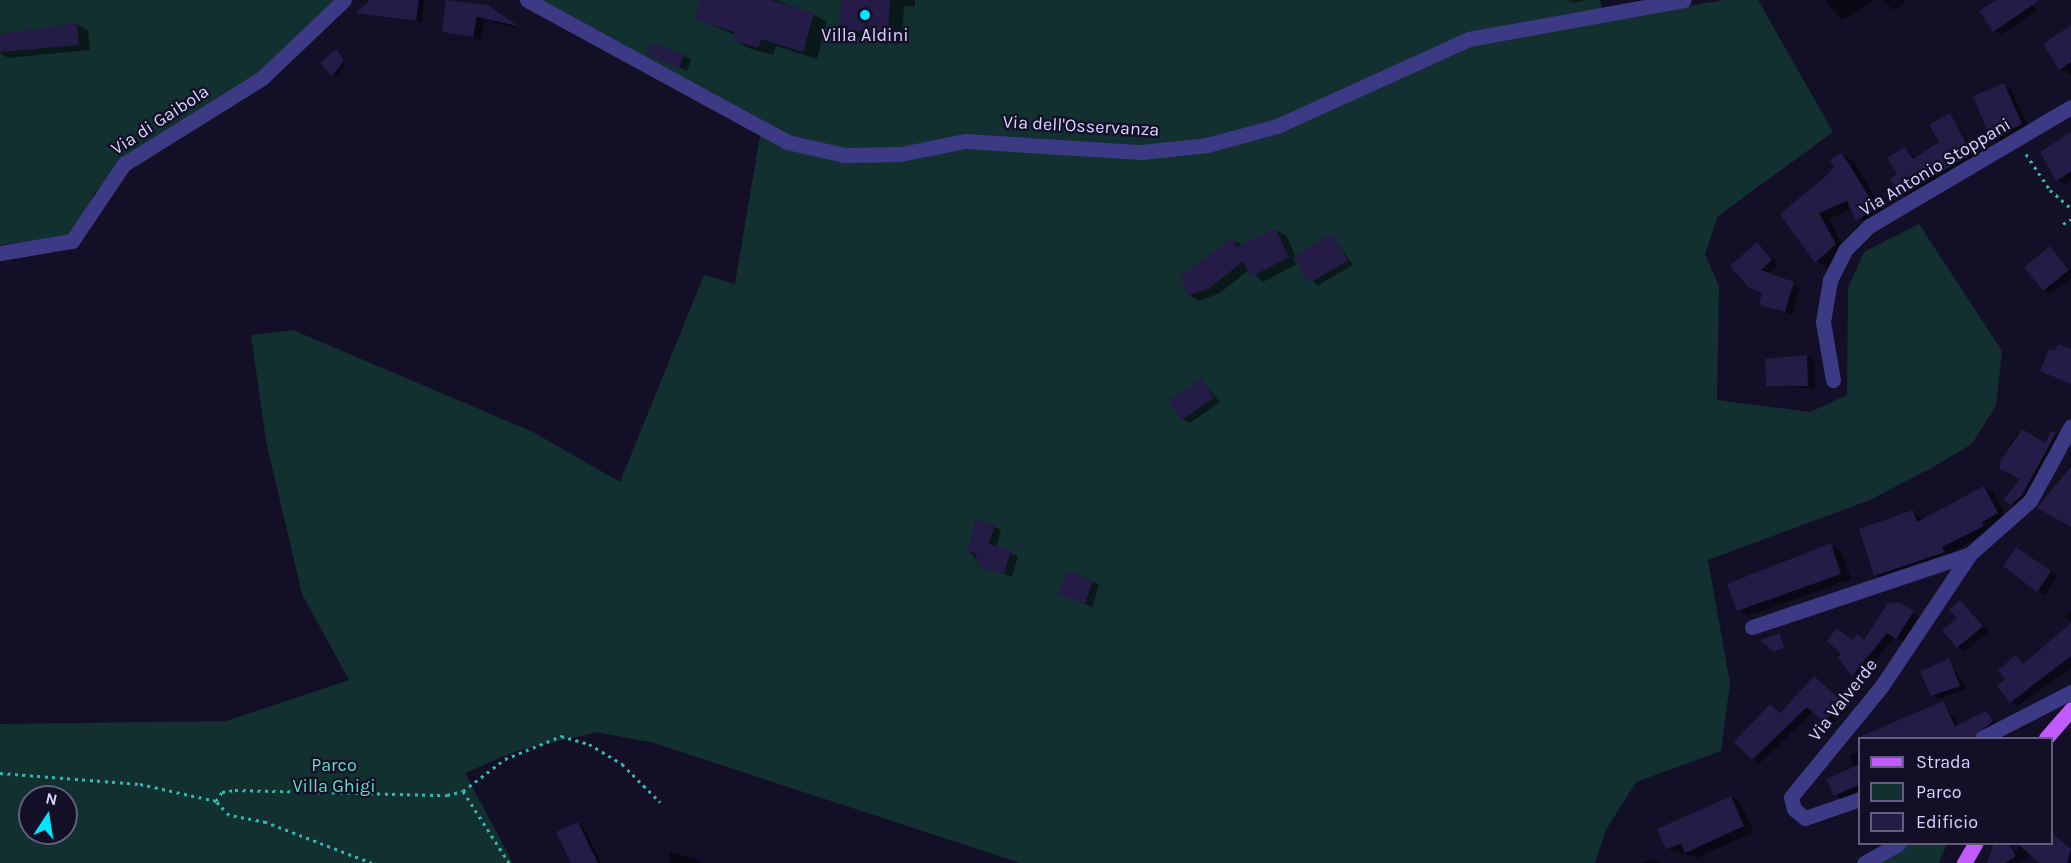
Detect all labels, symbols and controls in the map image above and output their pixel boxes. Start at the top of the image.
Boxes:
marker: Villa Aldini [858,8,872,22]
place label: Villa Aldini [821,24,909,46]
street label: Via di Gaibola [107,80,213,160]
street label: Via dell'Osservanza [1002,111,1160,141]
street label: Via Antonio Stoppani [1856,113,2014,221]
street label: Via Valverde [1804,654,1882,746]
legend [1858,737,2053,845]
text: Strada [1916,751,1971,773]
park label: Parco Villa Ghigi [292,755,376,798]
text: Parco [1916,781,1962,803]
north arrow [18,785,78,845]
text: N [44,788,59,809]
text: Edificio [1916,811,1978,833]

